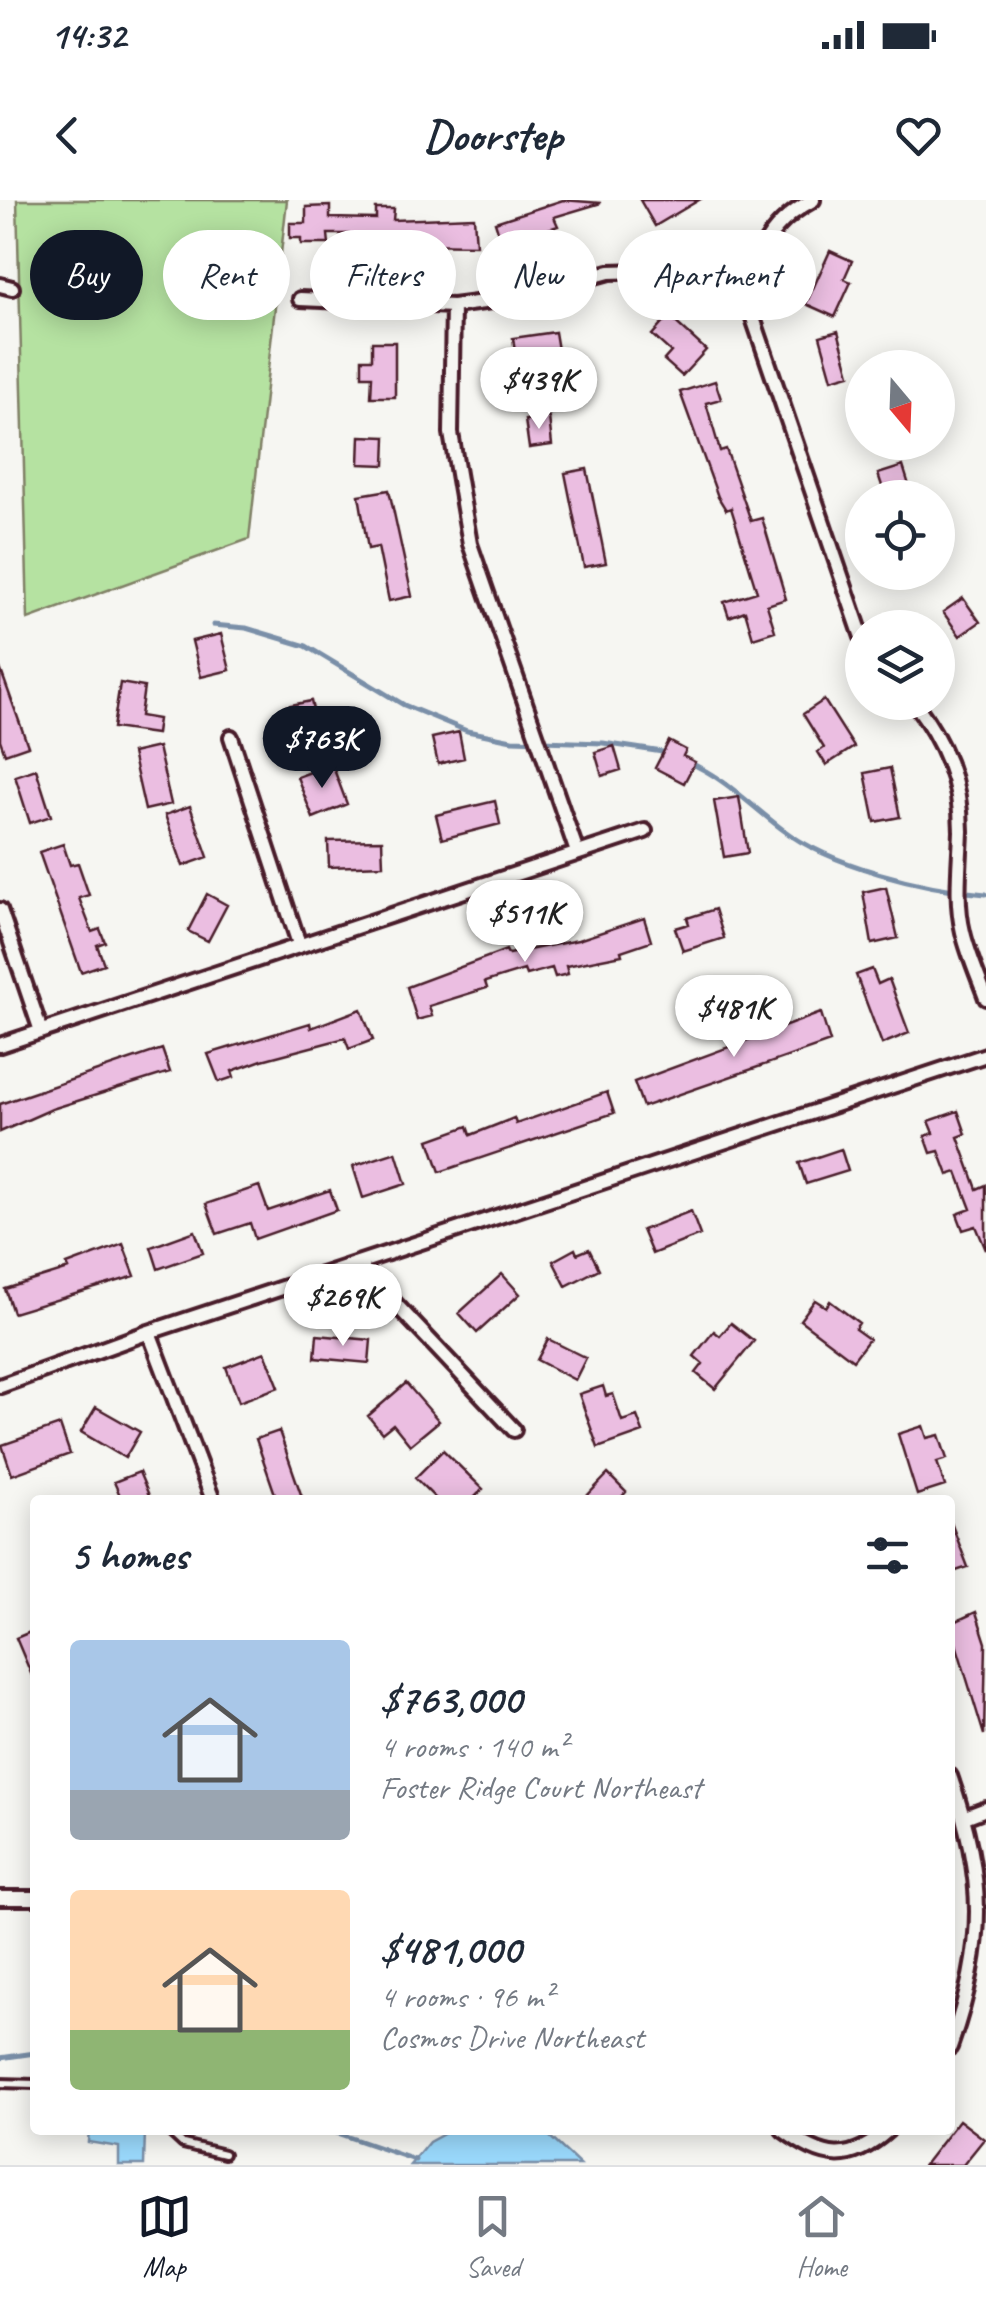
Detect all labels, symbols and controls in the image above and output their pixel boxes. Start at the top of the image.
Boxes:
text: 14:32 [50,12,126,59]
text: Doorstep [424,107,562,164]
icon: back [40,108,95,163]
icon: heart [891,108,946,163]
chip: Buy [30,230,143,320]
chip: Rent [163,230,290,320]
chip: Filters [310,230,456,320]
chip: New [476,230,597,320]
chip: Apartment [617,230,816,320]
pin: $439K [469,347,609,432]
north arrow [845,350,955,460]
map controls [845,350,955,720]
text: $439K [502,359,576,400]
button: locate [845,480,955,590]
button: layers [845,610,955,720]
pin: $763K [252,706,392,791]
text: $763K [285,718,359,759]
pin: $511K [455,880,595,965]
text: $511K [488,892,562,933]
pin: $481K [664,975,804,1060]
text: $481K [697,987,771,1028]
pin: $269K [273,1264,413,1349]
text: $269K [306,1276,380,1317]
icon: filters [860,1528,915,1583]
text: 5 homes [70,1529,188,1582]
text: $763,000 [380,1673,521,1726]
icon: home [150,1680,270,1800]
text: 4 rooms · 140 m² [380,1726,567,1767]
text: Foster Ridge Court Northeast [380,1767,701,1808]
text: $481,000 [380,1923,521,1976]
icon: home [150,1930,270,2050]
text: 4 rooms · 96 m² [380,1976,553,2017]
text: Cosmos Drive Northeast [380,2017,644,2058]
tab: Map [137,2189,192,2284]
tab: Saved [465,2189,520,2284]
tab: Home [794,2189,849,2284]

